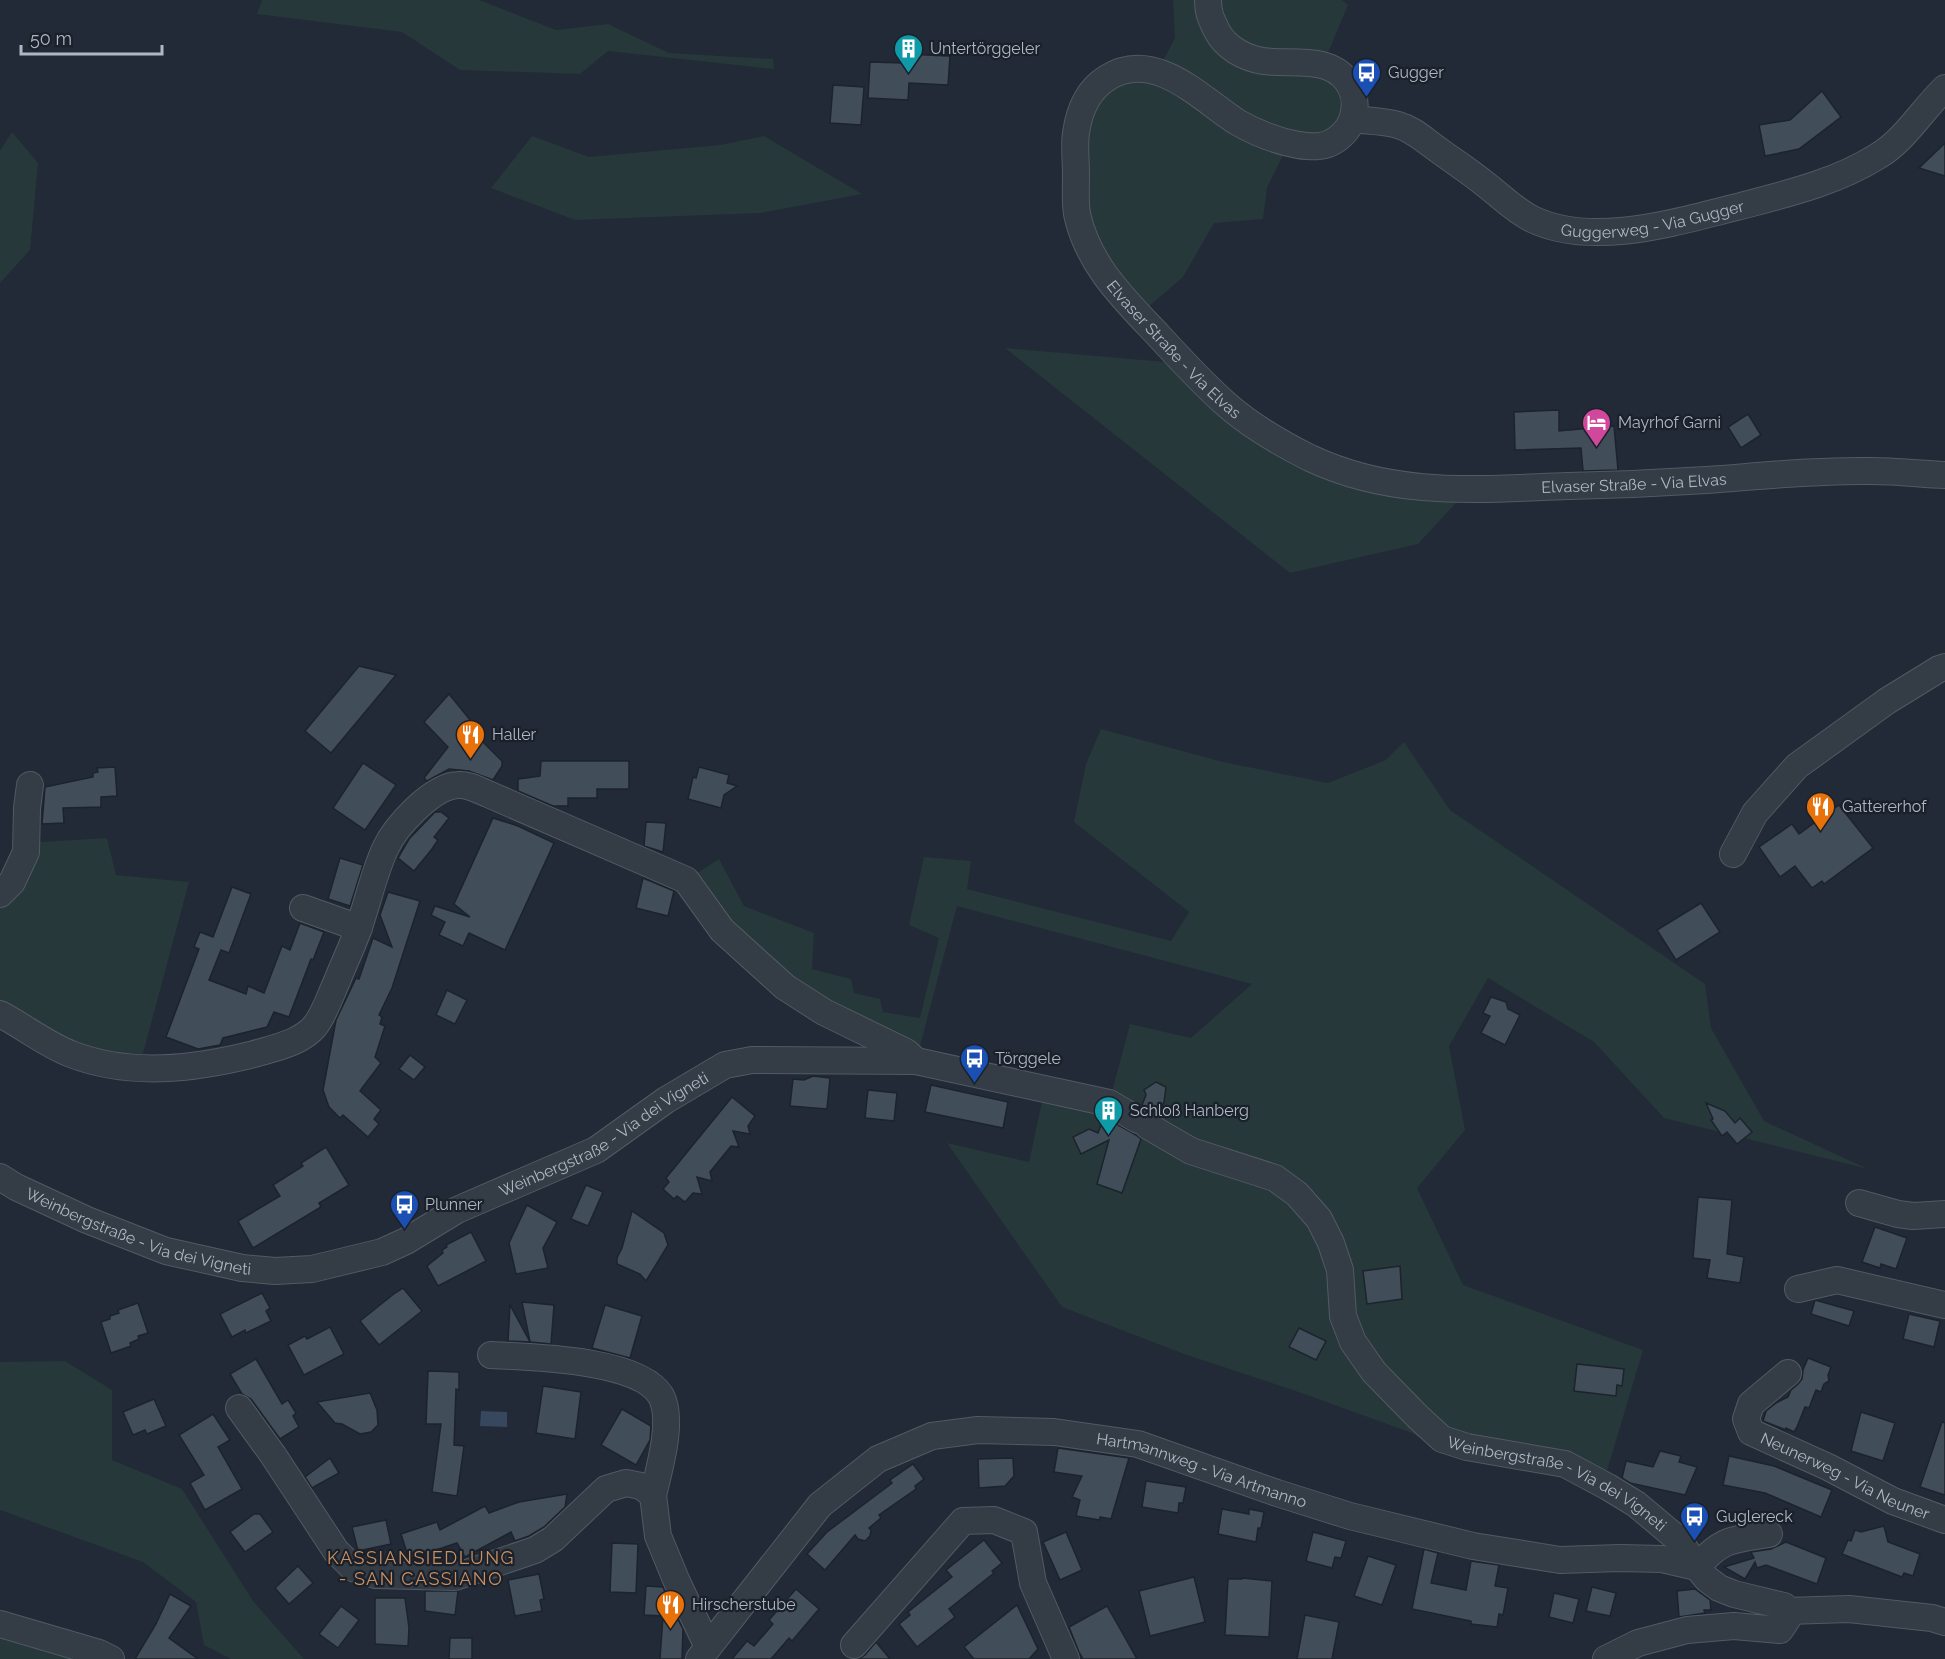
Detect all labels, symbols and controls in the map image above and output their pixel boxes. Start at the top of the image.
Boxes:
scale bar [21,18,162,56]
text: 50 m [30,28,72,49]
building icon: Untertörggeler [893,32,925,74]
place label: Untertörggeler [930,39,1041,58]
bus stop icon: Gugger [1351,56,1383,98]
place label: Gugger [1388,63,1444,82]
street label: Guggerweg - Via Gugger [1560,196,1746,242]
street label: Elvaser Straße - Via Elvas [1103,276,1245,423]
hotel icon: Mayrhof Garni [1581,406,1613,448]
place label: Mayrhof Garni [1618,413,1721,432]
street label: Elvaser Straße - Via Elvas [1541,469,1727,497]
restaurant icon: Haller [455,718,487,760]
place label: Haller [492,725,537,744]
restaurant icon: Gattererhof [1805,790,1837,832]
place label: Gattererhof [1842,797,1927,816]
bus stop icon: Törggele [958,1042,990,1084]
place label: Törggele [995,1049,1061,1068]
street label: Weinbergstraße - Via dei Vigneti [496,1068,712,1200]
building icon: Schloß Hanberg [1093,1094,1125,1136]
place label: Schloß Hanberg [1130,1101,1249,1120]
street label: Weinbergstraße - Via dei Vigneti [23,1184,252,1278]
bus stop icon: Plunner [388,1188,420,1230]
place label: Plunner [425,1195,483,1214]
street label: Neunerweg - Via Neuner [1758,1428,1933,1523]
street label: Hartmannweg - Via Artmanno [1095,1429,1309,1511]
street label: Weinbergstraße - Via dei Vigneti [1445,1432,1670,1535]
bus stop icon: Guglereck [1679,1500,1711,1542]
place label: Guglereck [1716,1507,1793,1526]
district label: KASSIANSIEDLUNG - SAN CASSIANO [327,1547,515,1589]
restaurant icon: Hirscherstube [655,1588,687,1630]
place label: Hirscherstube [692,1595,796,1614]

